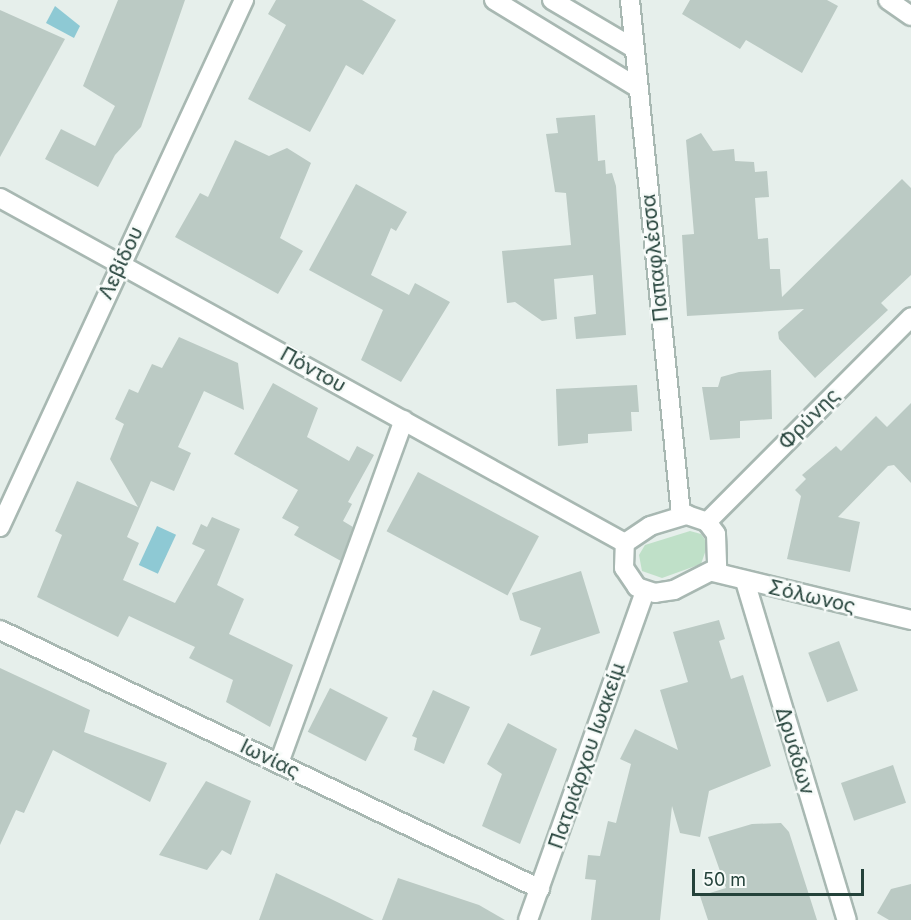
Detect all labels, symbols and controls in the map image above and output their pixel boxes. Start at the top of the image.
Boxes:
street label: Παπαφλέσσα [636,193,674,323]
street label: Λεβίδου [94,223,148,303]
street label: Πόντου [276,342,350,398]
street label: Φρύνης [773,383,845,455]
street label: Σόλωνος [766,575,858,619]
street label: Πατριάρχου Ιωακείμ [544,660,630,852]
street label: Δρυάδων [770,704,820,798]
street label: Ιωνίας [236,734,304,784]
scale bar [695,857,868,895]
text: 50 m [703,869,746,890]

